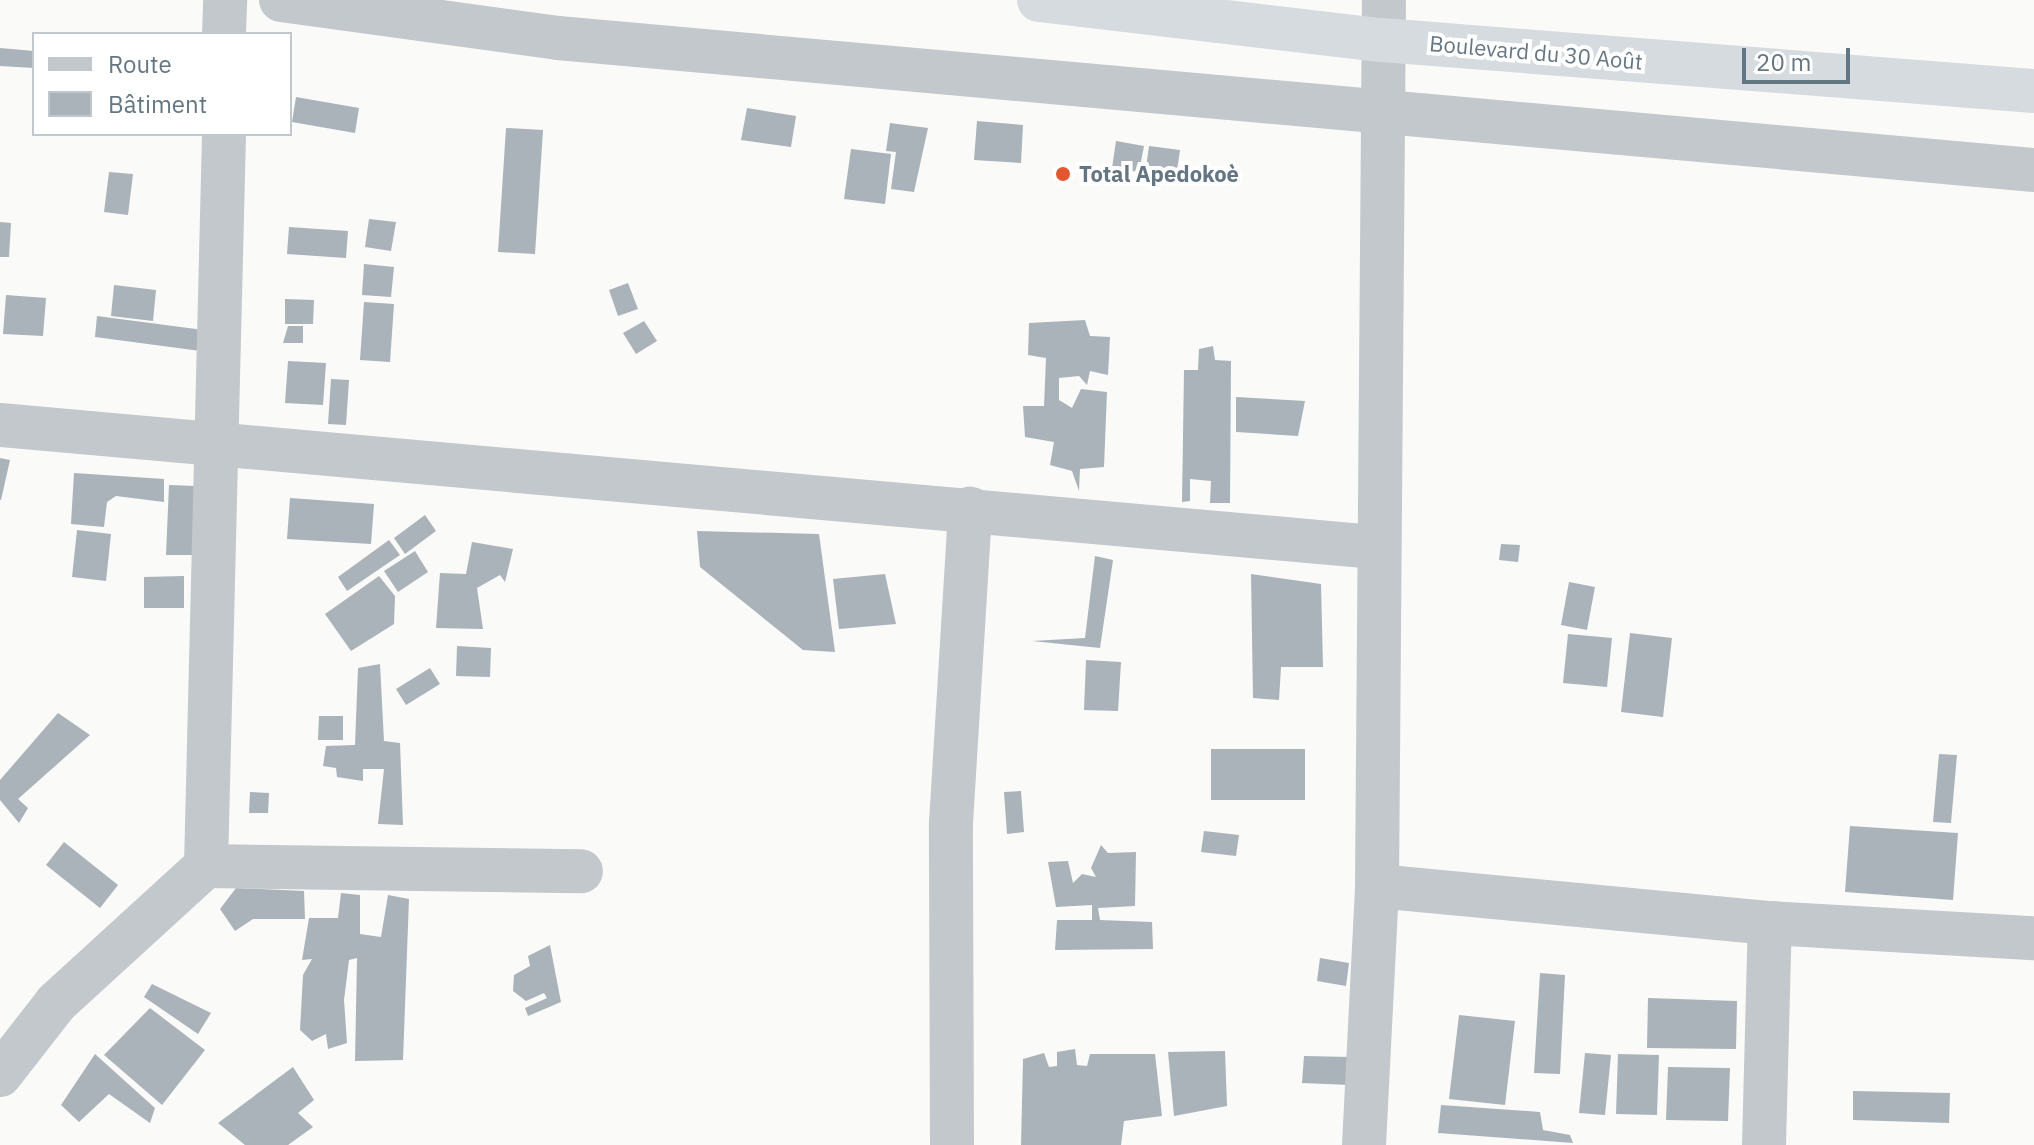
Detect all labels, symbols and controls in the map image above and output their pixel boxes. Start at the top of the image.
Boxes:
street label: Boulevard du 30 Août [1428,30,1644,74]
legend [32,32,292,136]
scale bar [1746,32,1854,82]
text: 20 m [1756,46,1811,78]
text: Route [108,48,172,80]
text: Bâtiment [108,88,207,120]
place label: Total Apedokoè [1079,161,1239,187]
marker: Total Apedokoè [1054,165,1072,183]

